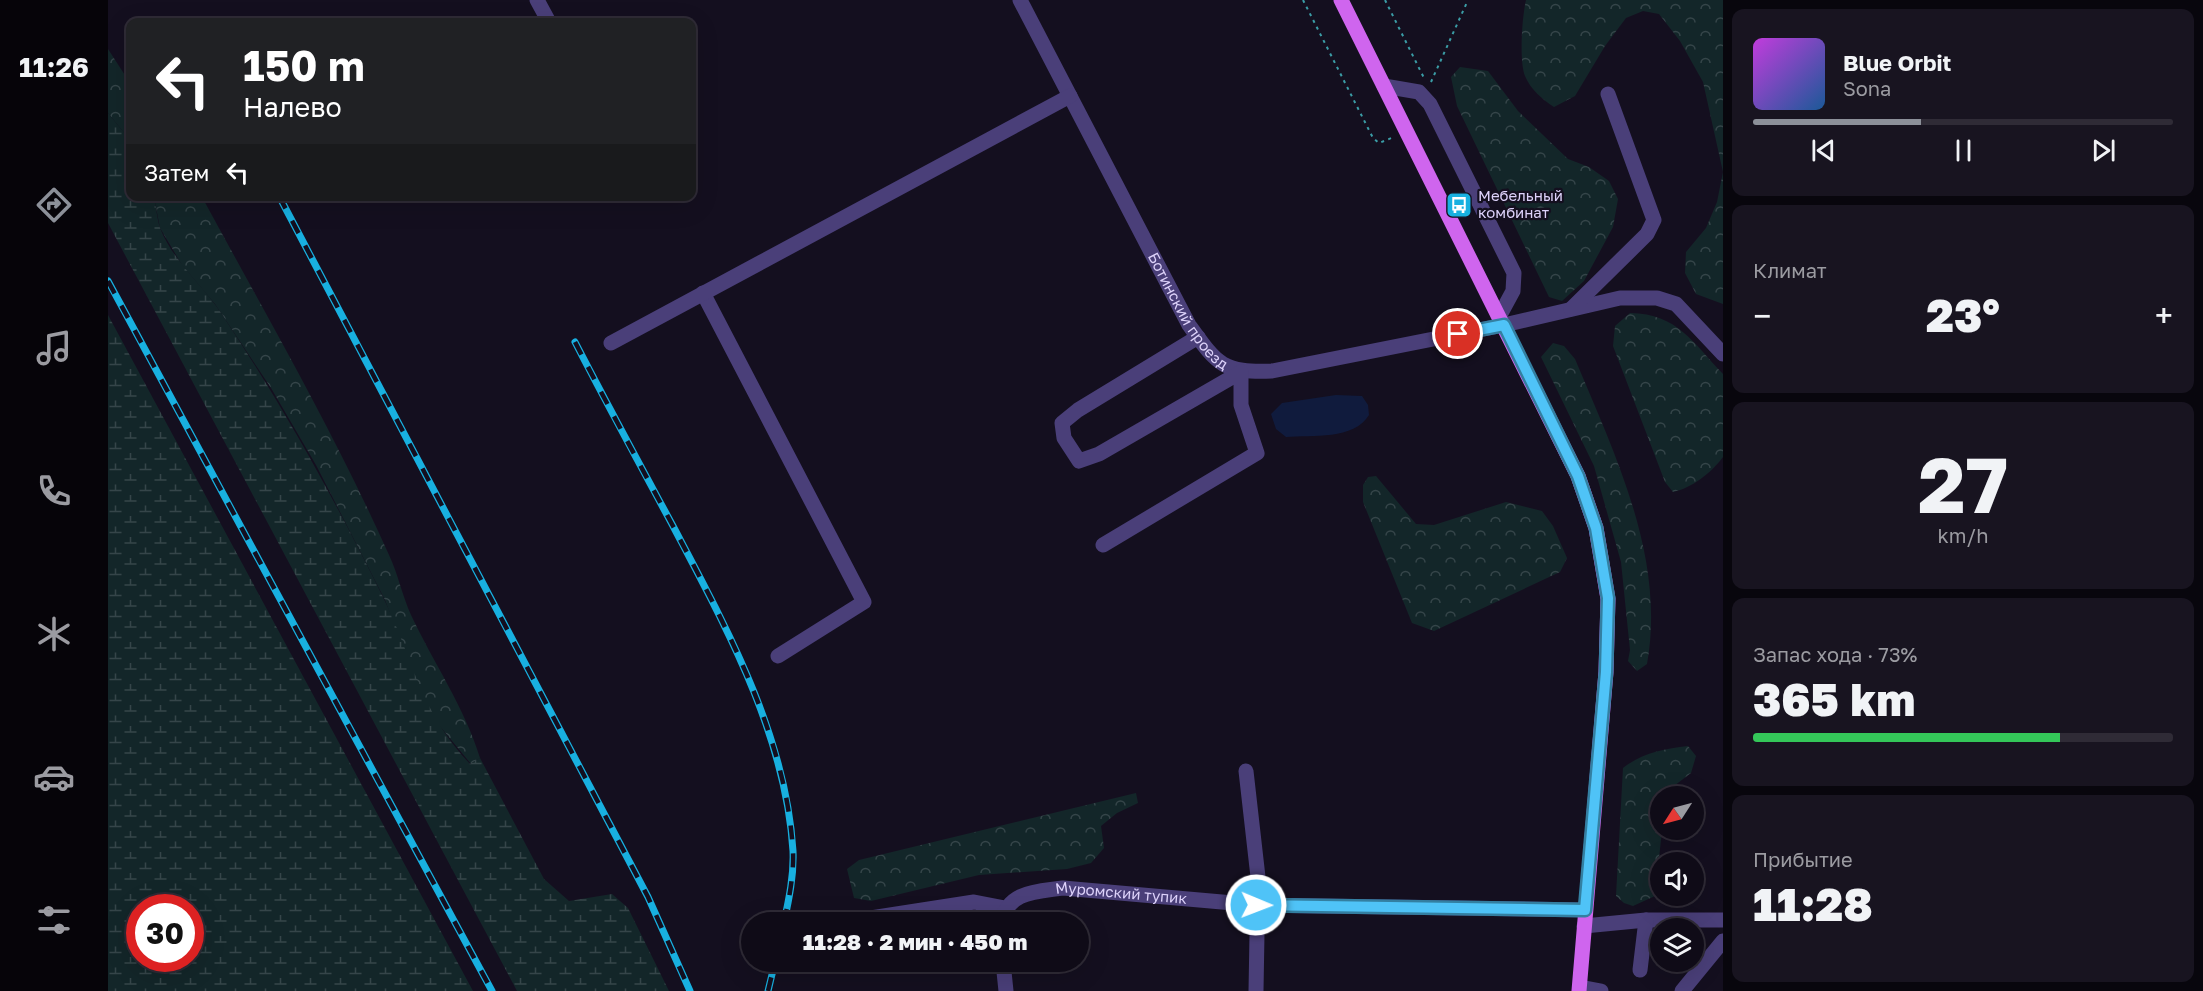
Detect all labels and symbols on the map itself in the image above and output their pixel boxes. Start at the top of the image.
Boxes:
place label: Мебельный комбинат [1478,186,1563,221]
bus stop icon: Мебельный комбинат [1444,190,1474,220]
street label: Ботинский проезд [1145,249,1232,373]
pin [1432,308,1483,359]
north arrow [1650,786,1704,840]
position arrow [1224,873,1288,937]
street label: Муромский тупик [1054,877,1188,907]
speed limit sign: 30 [126,894,204,972]

